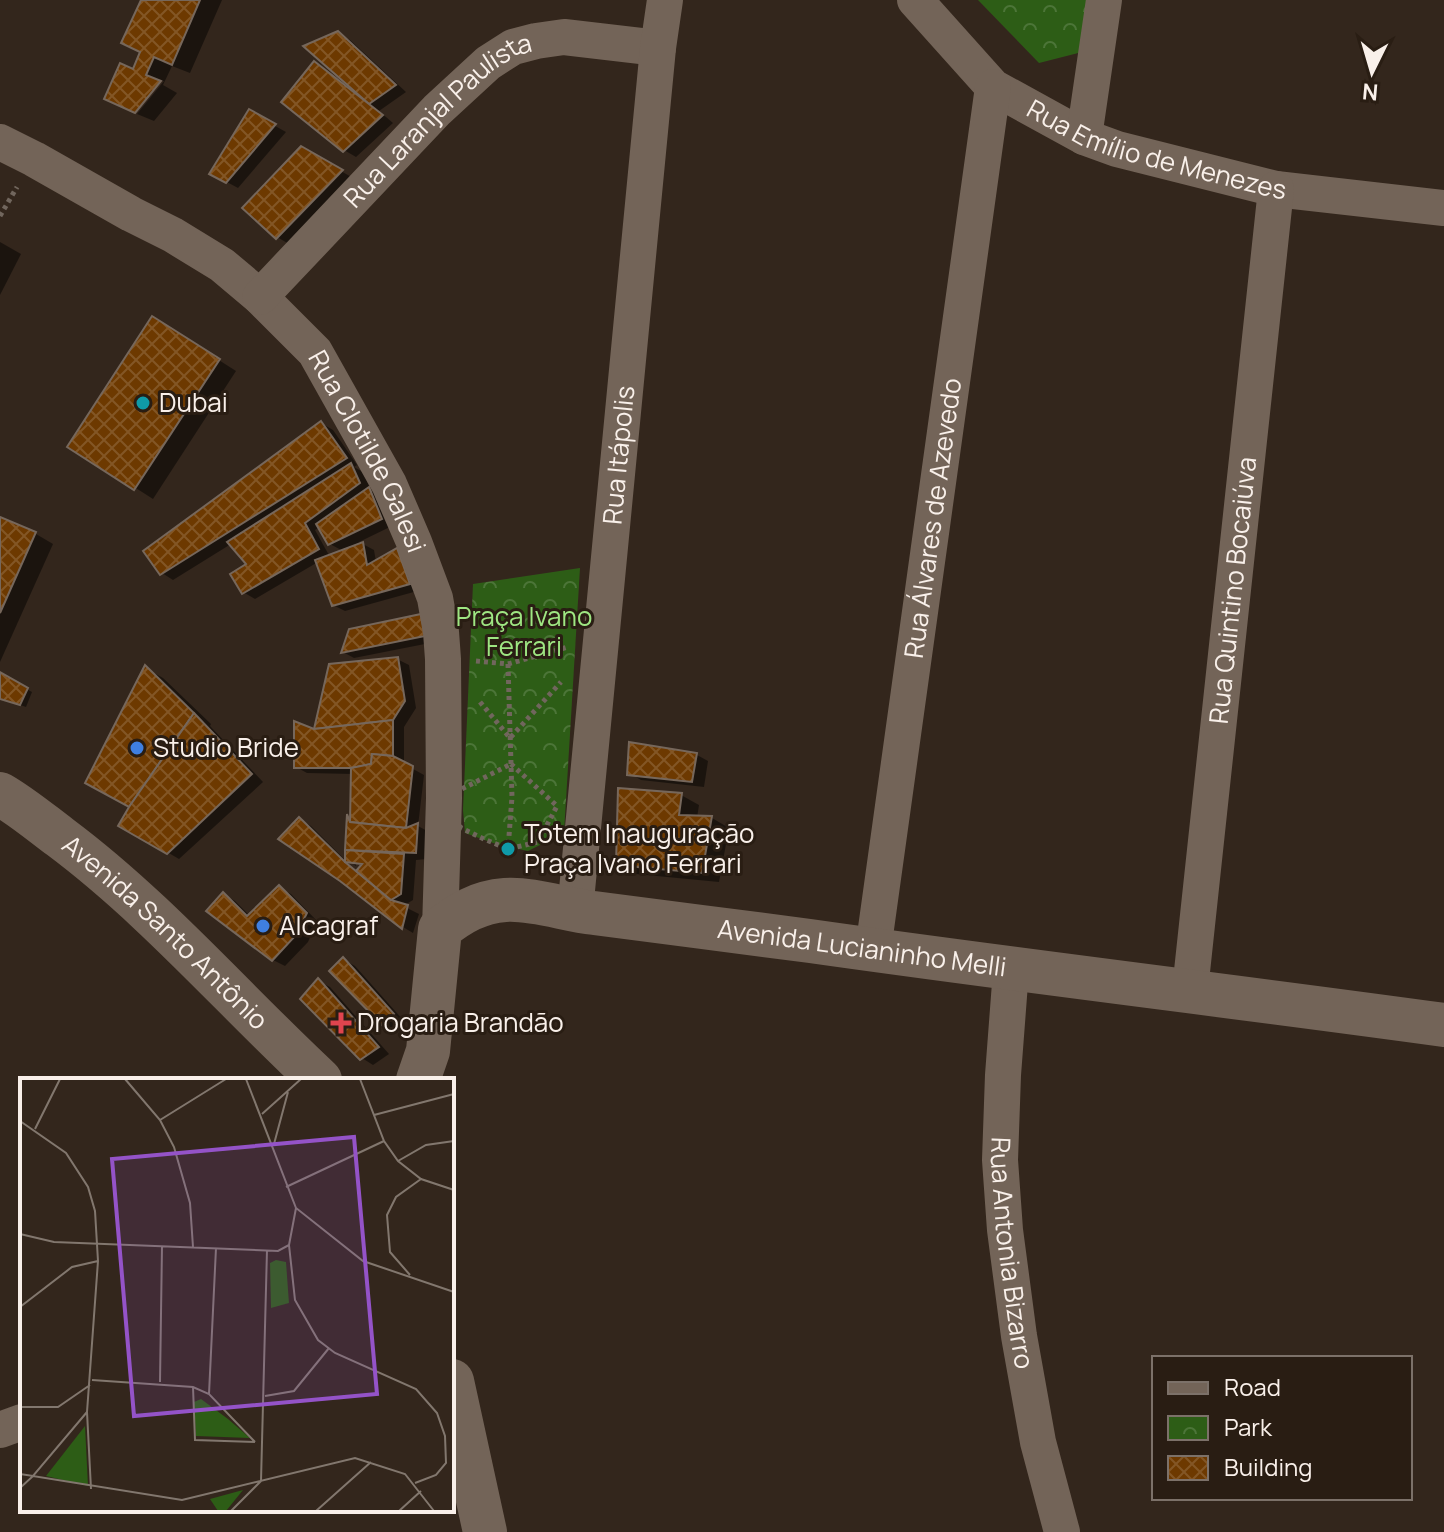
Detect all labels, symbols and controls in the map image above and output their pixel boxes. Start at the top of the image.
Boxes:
street label: Rua Laranjal Paulista [335,24,535,215]
north arrow [1332,32,1412,112]
text: N [1361,76,1379,108]
street label: Rua Emílio de Menezes [1021,90,1288,207]
street label: Rua Clotilde Galesi [301,343,435,557]
street label: Rua Álvares de Azevedo [895,376,969,660]
place label: Dubai [159,384,228,420]
street label: Rua Itápolis [593,384,642,526]
marker: Dubai [134,394,152,412]
street label: Rua Quintino Bocaiúva [1200,455,1264,725]
park label: Praça Ivano Ferrari [456,598,592,664]
place label: Studio Bride [153,729,299,765]
marker: Studio Bride [128,739,146,757]
place label: Totem Inauguração Praça Ivano Ferrari [524,815,754,881]
street label: Avenida Santo Antônio [55,826,277,1037]
marker: Totem Inauguração Praça Ivano Ferrari [499,840,517,858]
place label: Alcagraf [279,907,378,943]
street label: Avenida Lucianinho Melli [716,910,1009,985]
marker: Alcagraf [254,917,272,935]
place label: Drogaria Brandão [357,1004,564,1040]
marker: Drogaria Brandão [332,1014,350,1032]
inset map [20,1078,454,1512]
street label: Rua Antonia Bizarro [983,1136,1044,1372]
legend [1152,1356,1412,1500]
text: Road [1224,1370,1281,1403]
text: Park [1224,1410,1273,1443]
text: Building [1224,1450,1312,1483]

